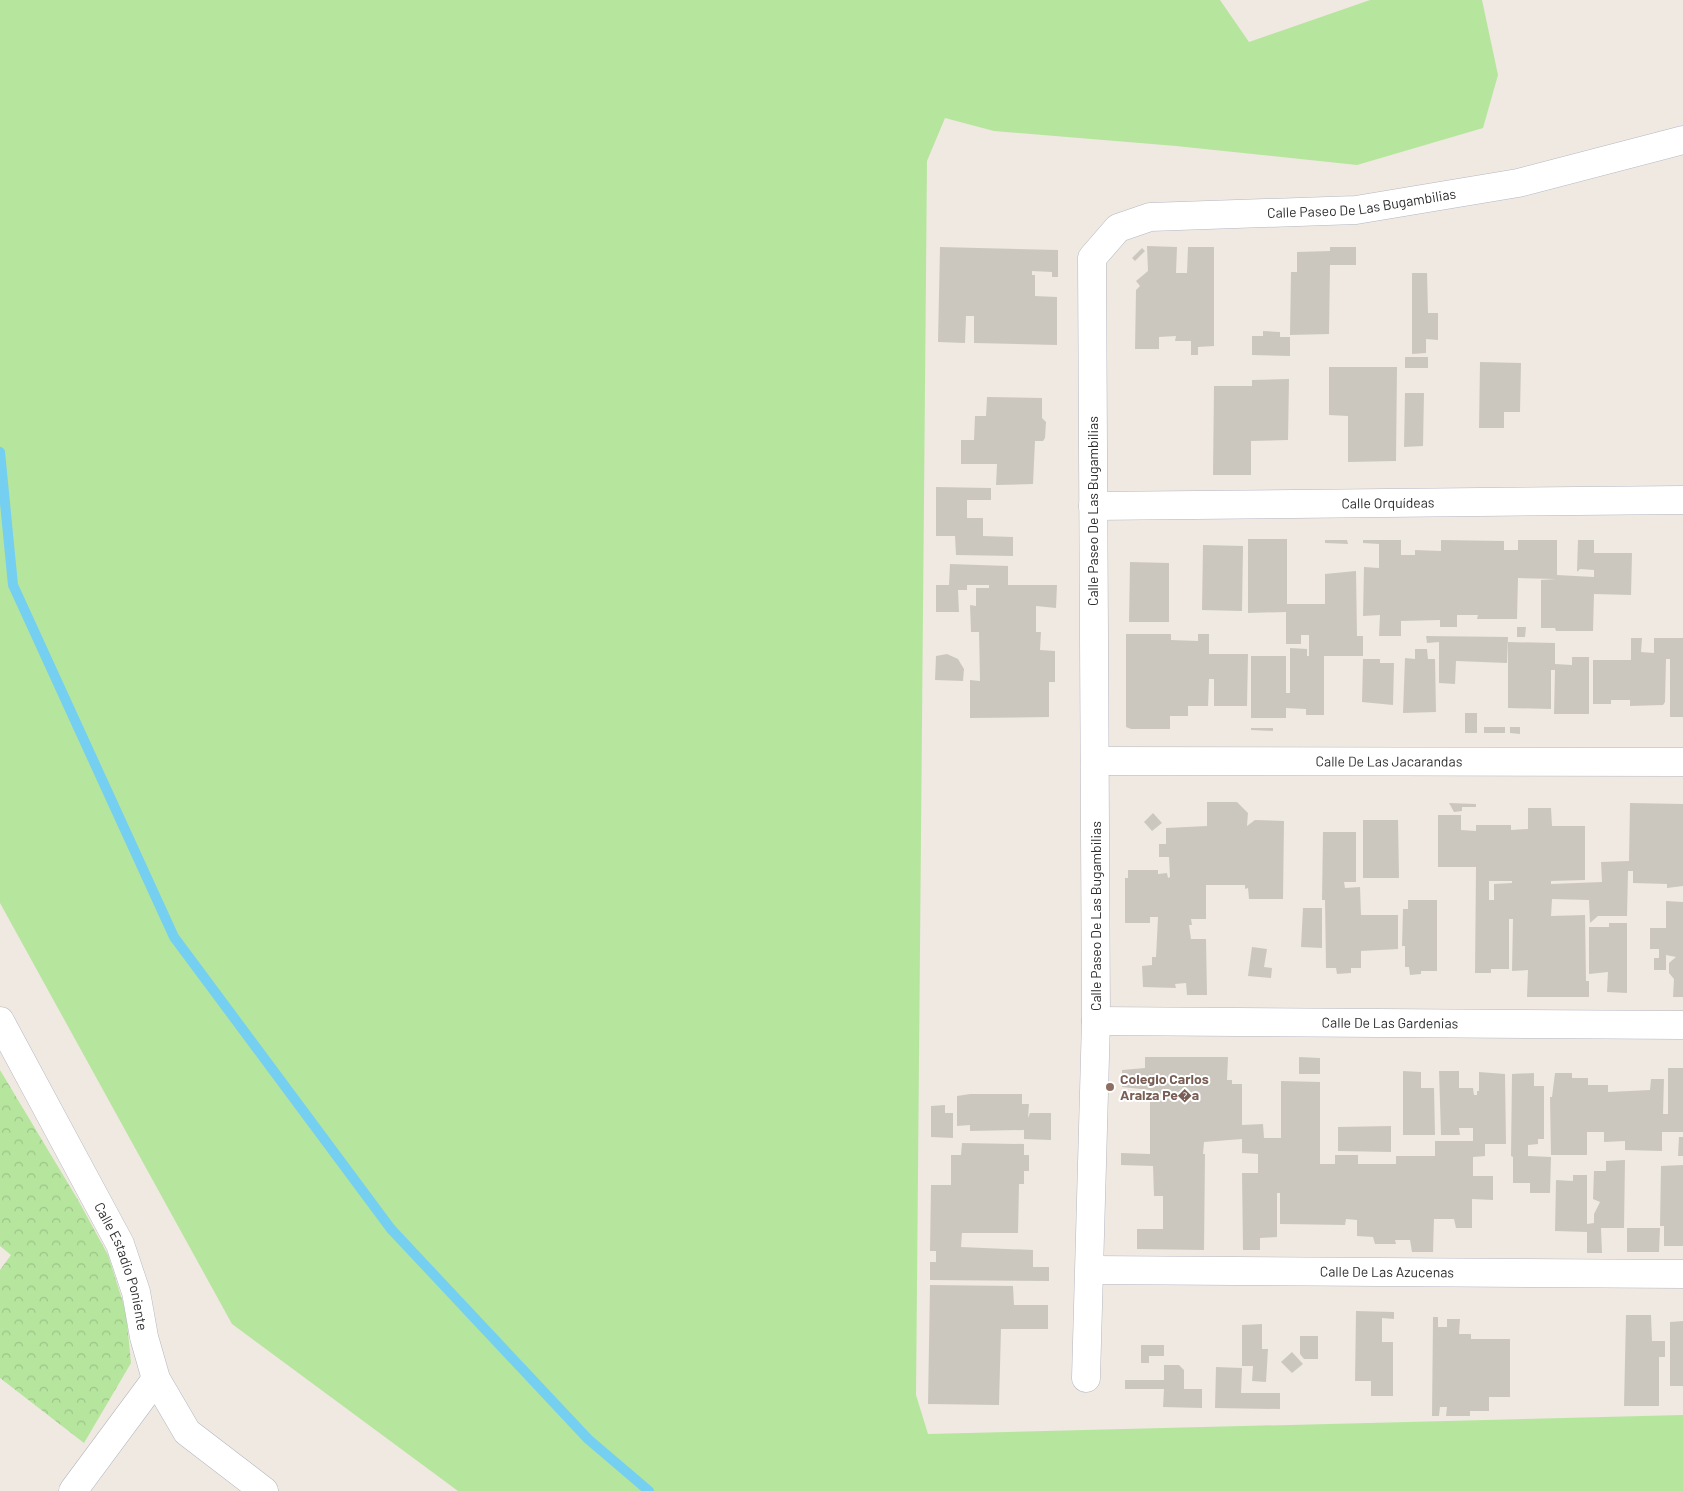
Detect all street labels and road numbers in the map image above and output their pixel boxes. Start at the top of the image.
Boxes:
street label: Calle Paseo De Las Bugambilias [1267,184,1458,221]
street label: Calle Paseo De Las Bugambilias [1084,416,1101,606]
street label: Calle Orquídeas [1341,494,1435,511]
street label: Calle De Las Jacarandas [1316,752,1463,770]
street label: Calle Paseo De Las Bugambilias [1087,821,1104,1011]
street label: Calle De Las Gardenias [1322,1014,1459,1031]
street label: Calle Estadio Poniente [91,1199,152,1332]
street label: Calle De Las Azucenas [1320,1263,1454,1280]

